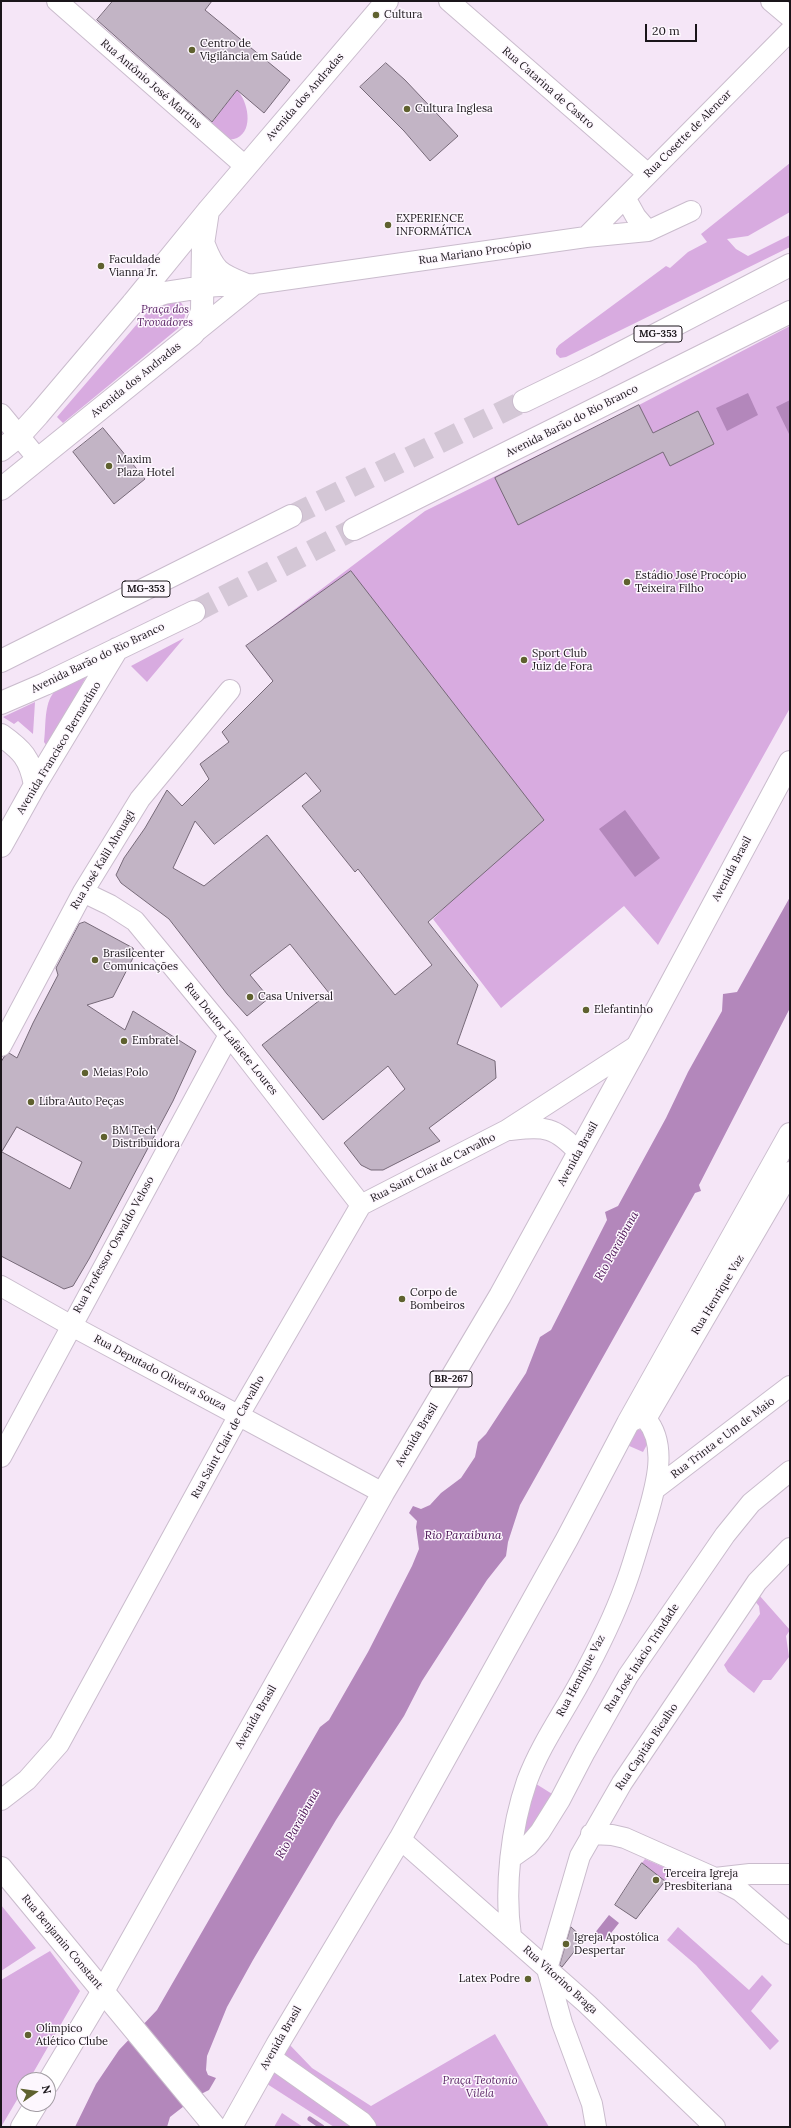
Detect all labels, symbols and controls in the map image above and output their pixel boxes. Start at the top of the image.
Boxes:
place label: Cultura [384,8,422,22]
marker: Cultura [371,10,381,20]
scale bar [647,16,699,42]
text: 20 m [652,23,680,38]
street label: Rua Antônio José Martins [98,37,204,131]
place label: Centro de Vigilância em Saúde [200,37,302,63]
street label: Rua Catarina de Castro [499,44,597,132]
marker: Centro de Vigilância em Saúde [187,45,197,55]
street label: Avenida dos Andradas [263,50,347,144]
street label: Rua Cosette de Alencar [641,87,735,181]
place label: Cultura Inglesa [415,102,493,116]
marker: Cultura Inglesa [402,104,412,114]
place label: EXPERIENCE INFORMÁTICA [396,212,471,238]
marker: EXPERIENCE INFORMÁTICA [383,220,393,230]
street label: Rua Mariano Procópio [418,239,532,267]
place label: Faculdade Vianna Jr. [109,253,160,279]
marker: Faculdade Vianna Jr. [96,261,106,271]
park label: Praça dos Trovadores [137,303,193,329]
road number: MG-353 [634,326,682,342]
street label: Avenida dos Andradas [88,340,184,420]
street label: Avenida Barão do Rio Branco [504,382,640,460]
place label: Maxim Plaza Hotel [117,453,174,479]
marker: Maxim Plaza Hotel [104,461,114,471]
place label: Estádio José Procópio Teixeira Filho [635,569,746,595]
marker: Estádio José Procópio Teixeira Filho [622,577,632,587]
road number: MG-353 [122,581,170,597]
street label: Avenida Barão do Rio Branco [29,620,167,696]
place label: Sport Club Juiz de Fora [532,647,592,673]
marker: Sport Club Juiz de Fora [519,655,529,665]
street label: Avenida Francisco Bernardino [14,679,104,817]
street label: Rua José Kalil Ahouagi [68,808,138,912]
street label: Avenida Brasil [709,834,755,904]
place label: Brasilcenter Comunicações [103,947,178,973]
marker: Brasilcenter Comunicações [90,955,100,965]
street label: Rua Doutor Lafaiete Loures [182,980,280,1098]
place label: Casa Universal [258,990,333,1004]
marker: Casa Universal [245,992,255,1002]
place label: Elefantinho [594,1003,653,1017]
marker: Elefantinho [581,1005,591,1015]
place label: Embratel [132,1034,179,1048]
marker: Embratel [119,1036,129,1046]
place label: Meias Polo [93,1066,148,1080]
marker: Meias Polo [80,1068,90,1078]
place label: Libra Auto Peças [39,1095,124,1109]
marker: Libra Auto Peças [26,1097,36,1107]
street label: Avenida Brasil [555,1120,601,1188]
place label: BM Tech Distribuidora [112,1124,180,1150]
street label: Rua Saint Clair de Carvalho [368,1131,498,1205]
marker: BM Tech Distribuidora [99,1132,109,1142]
street label: Rua Professor Oswaldo Veloso [71,1174,157,1316]
water label: Rio Paraibuna [592,1209,642,1283]
street label: Rua Henrique Vaz [689,1253,747,1337]
place label: Corpo de Bombeiros [410,1286,465,1312]
marker: Corpo de Bombeiros [397,1294,407,1304]
street label: Rua Deputado Oliveira Souza [91,1332,229,1414]
road number: BR-267 [430,1371,472,1387]
street label: Rua Saint Clair de Carvalho [189,1373,267,1501]
street label: Rua Trinta e Um de Maio [668,1395,778,1481]
street label: Avenida Brasil [393,1401,441,1469]
water label: Rio Paraibuna [424,1529,502,1543]
street label: Rua José Inácio Trindade [602,1601,682,1715]
street label: Rua Henrique Vaz [554,1633,608,1719]
street label: Avenida Brasil [232,1683,280,1751]
street label: Rua Capitão Bicalho [613,1701,681,1793]
water label: Rio Paraibuna [273,1787,323,1861]
place label: Terceira Igreja Presbiteriana [664,1867,738,1893]
marker: Terceira Igreja Presbiteriana [651,1875,661,1885]
street label: Rua Benjamin Constant [19,1892,105,1992]
place label: Igreja Apostólica Despertar [574,1931,659,1957]
marker: Igreja Apostólica Despertar [561,1939,571,1949]
street label: Rua Vitorino Braga [520,1943,600,2017]
place label: Latex Podre [459,1972,520,1986]
marker: Latex Podre [523,1974,533,1984]
street label: Avenida Brasil [257,2004,305,2072]
place label: Olímpico Atlético Clube [36,2022,108,2048]
marker: Olímpico Atlético Clube [23,2030,33,2040]
north arrow [16,2072,56,2112]
park label: Praça Teotonio Vilela [443,2074,517,2100]
text: N [39,2084,54,2095]

